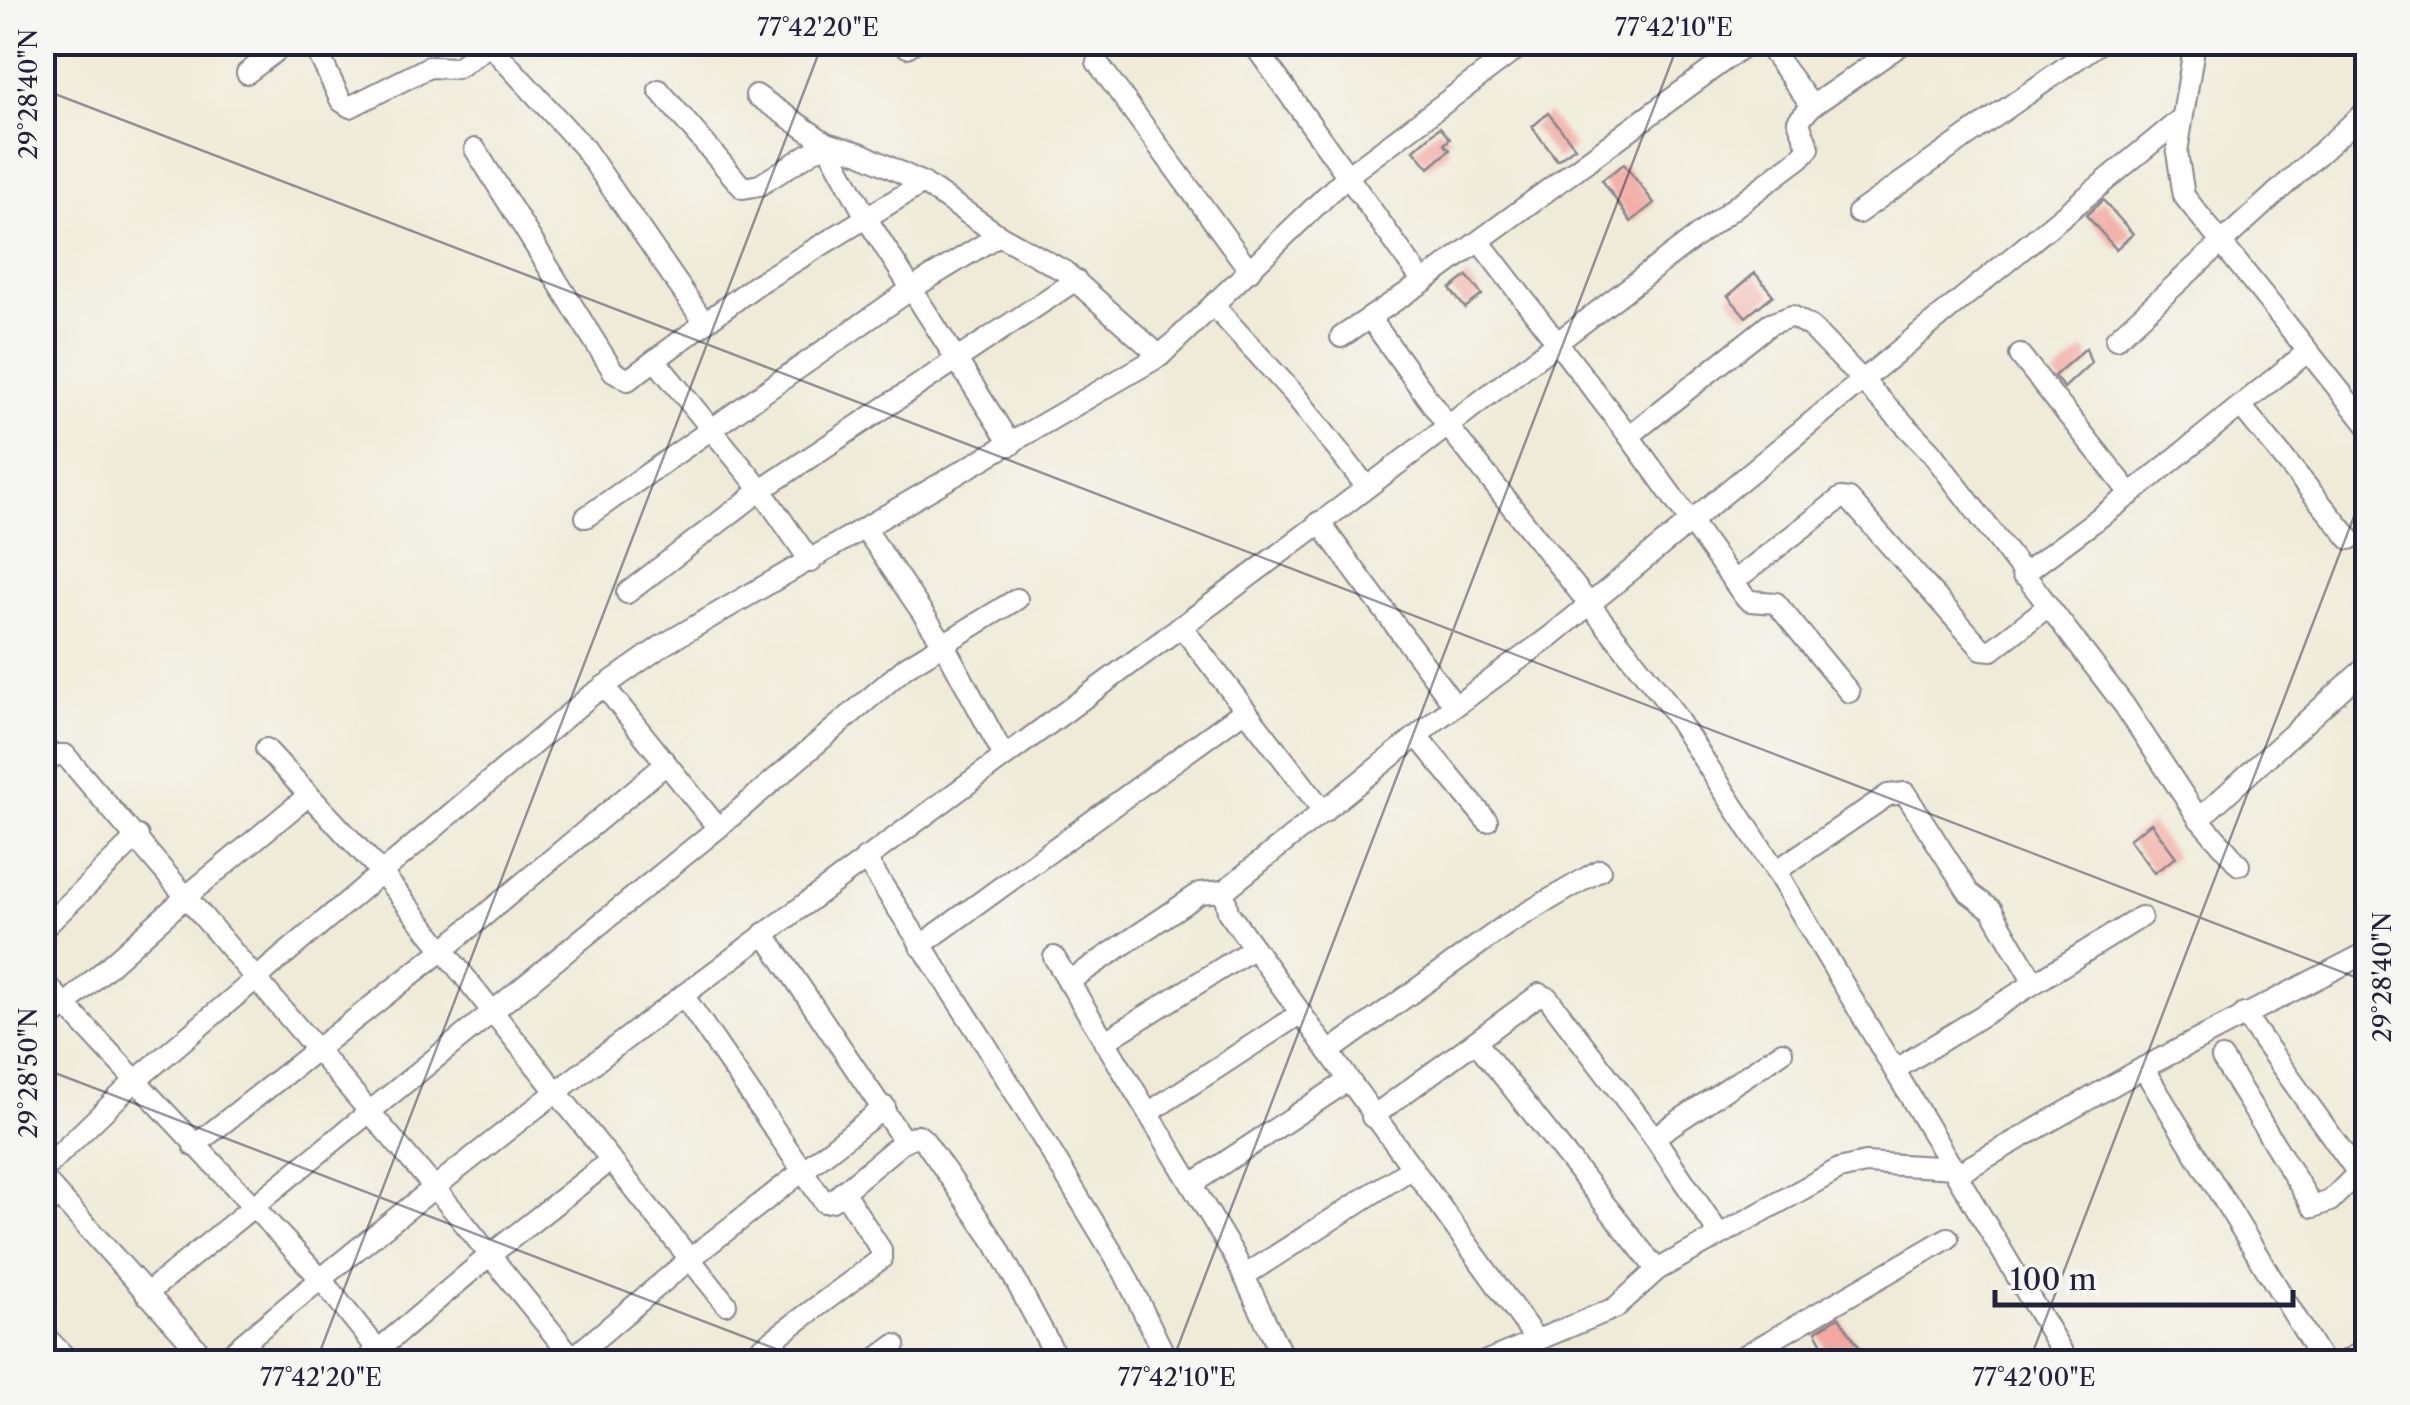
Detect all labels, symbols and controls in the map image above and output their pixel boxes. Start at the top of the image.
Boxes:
text: 77°42'20"E [757,12,879,43]
text: 77°42'10"E [1615,12,1733,43]
text: 29°28'40"N [13,29,44,159]
text: 29°28'40"N [2367,912,2398,1042]
text: 29°28'50"N [13,1007,44,1139]
scale bar [1995,1245,2292,1307]
text: 100 m [2010,1261,2097,1298]
text: 77°42'20"E [260,1362,382,1393]
text: 77°42'10"E [1118,1362,1236,1393]
text: 77°42'00"E [1972,1362,2096,1393]

